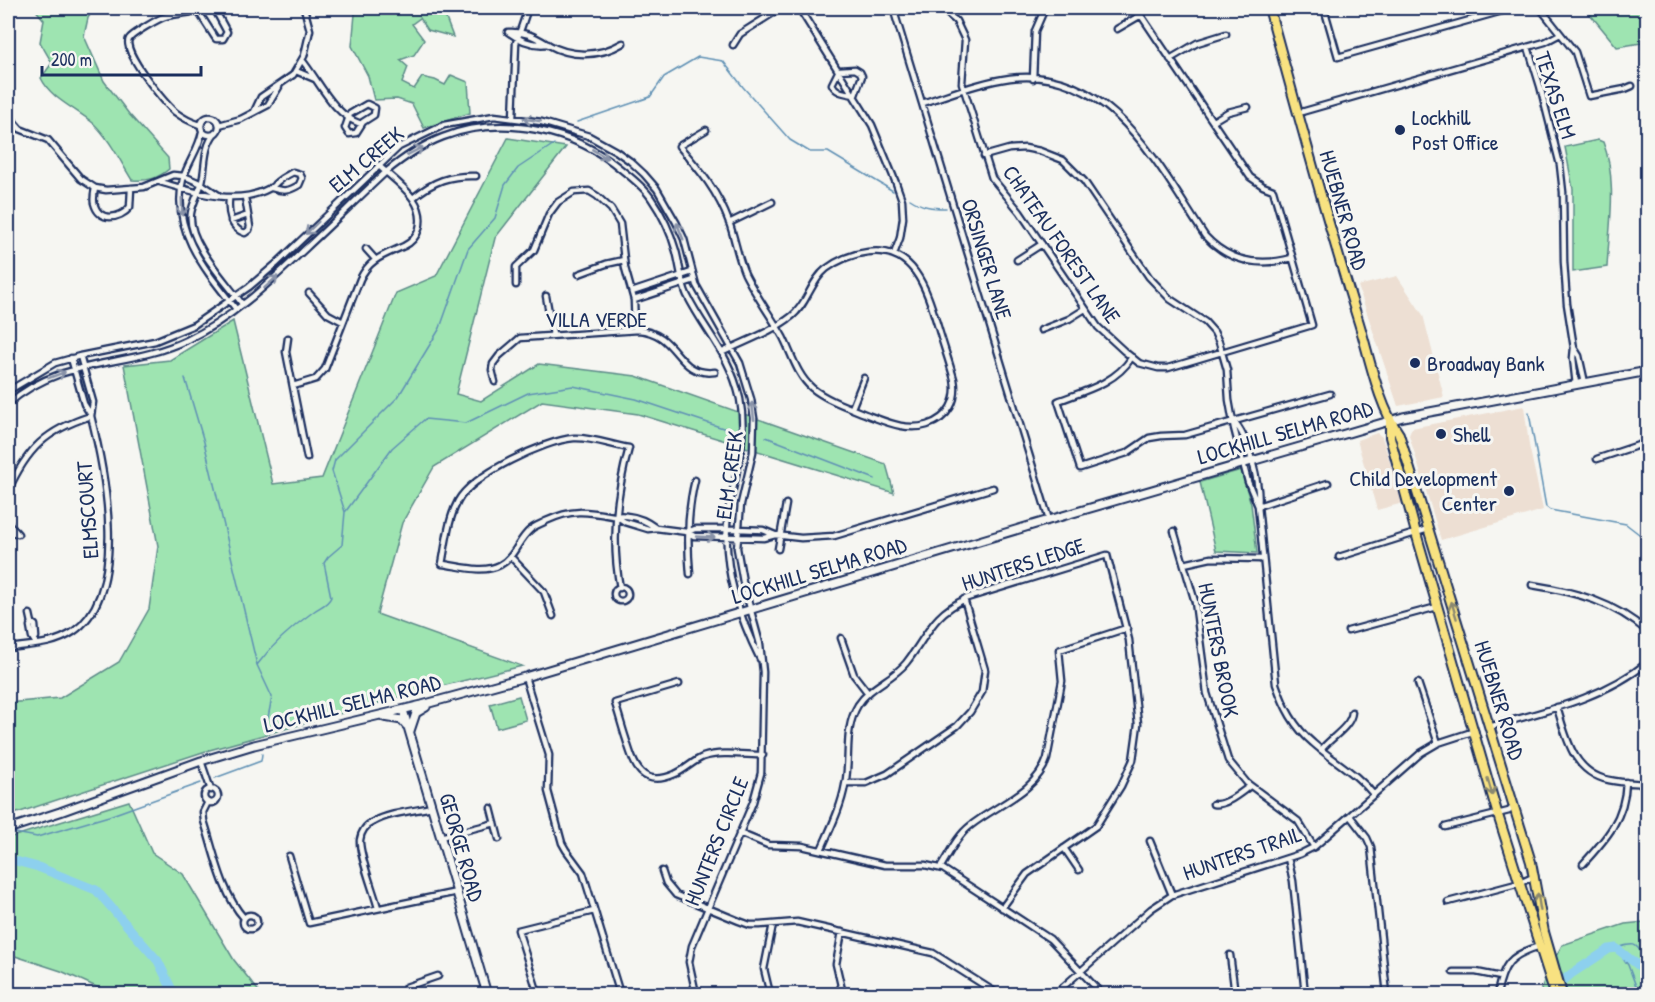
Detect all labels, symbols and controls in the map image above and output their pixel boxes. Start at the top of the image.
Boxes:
scale bar [42,39,201,77]
text: 200 m [51,47,92,72]
street label: TEXAS ELM [1528,48,1584,142]
place label: Lockhill Post Office [1412,102,1499,157]
one-way arrow [522,115,542,126]
street label: ELM CREEK [322,119,410,199]
marker: Lockhill Post Office [1393,123,1407,137]
one-way arrow [406,145,423,157]
street label: HUEBNER ROAD [1313,147,1376,274]
one-way arrow [591,148,608,160]
street label: CHATEAU FOREST LANE [996,159,1128,329]
street label: ORSINGER LANE [954,195,1020,323]
one-way arrow [176,196,187,216]
one-way arrow [305,221,320,236]
one-way arrow [674,223,685,241]
one-way arrow [263,275,278,289]
street label: VILLA VERDE [545,304,647,334]
place label: Broadway Bank [1427,348,1545,378]
marker: Broadway Bank [1408,356,1422,370]
one-way arrow [48,368,66,379]
street label: LOCKHILL SELMA ROAD [1194,392,1377,471]
one-way arrow [747,401,758,421]
place label: Shell [1453,419,1491,449]
marker: Shell [1434,427,1448,441]
street label: ELM CREEK [708,428,750,521]
street label: ELMSCOURT [69,459,105,560]
place label: Child Development Center [1349,463,1498,518]
marker: Child Development Center [1502,484,1516,498]
street label: LOCKHILL SELMA ROAD [728,529,911,611]
street label: HUNTERS LEDGE [958,530,1089,598]
one-way arrow [695,532,715,543]
street label: HUNTERS BROOK [1191,580,1247,720]
one-way arrow [1448,601,1459,620]
street label: HUEBNER ROAD [1468,637,1533,764]
street label: LOCKHILL SELMA ROAD [260,666,444,739]
street label: HUNTERS CIRCLE [677,772,756,910]
one-way arrow [1485,777,1497,796]
street label: GEORGE ROAD [432,789,492,905]
street label: HUNTERS TRAIL [1179,819,1305,887]
one-way arrow [1533,892,1544,912]

